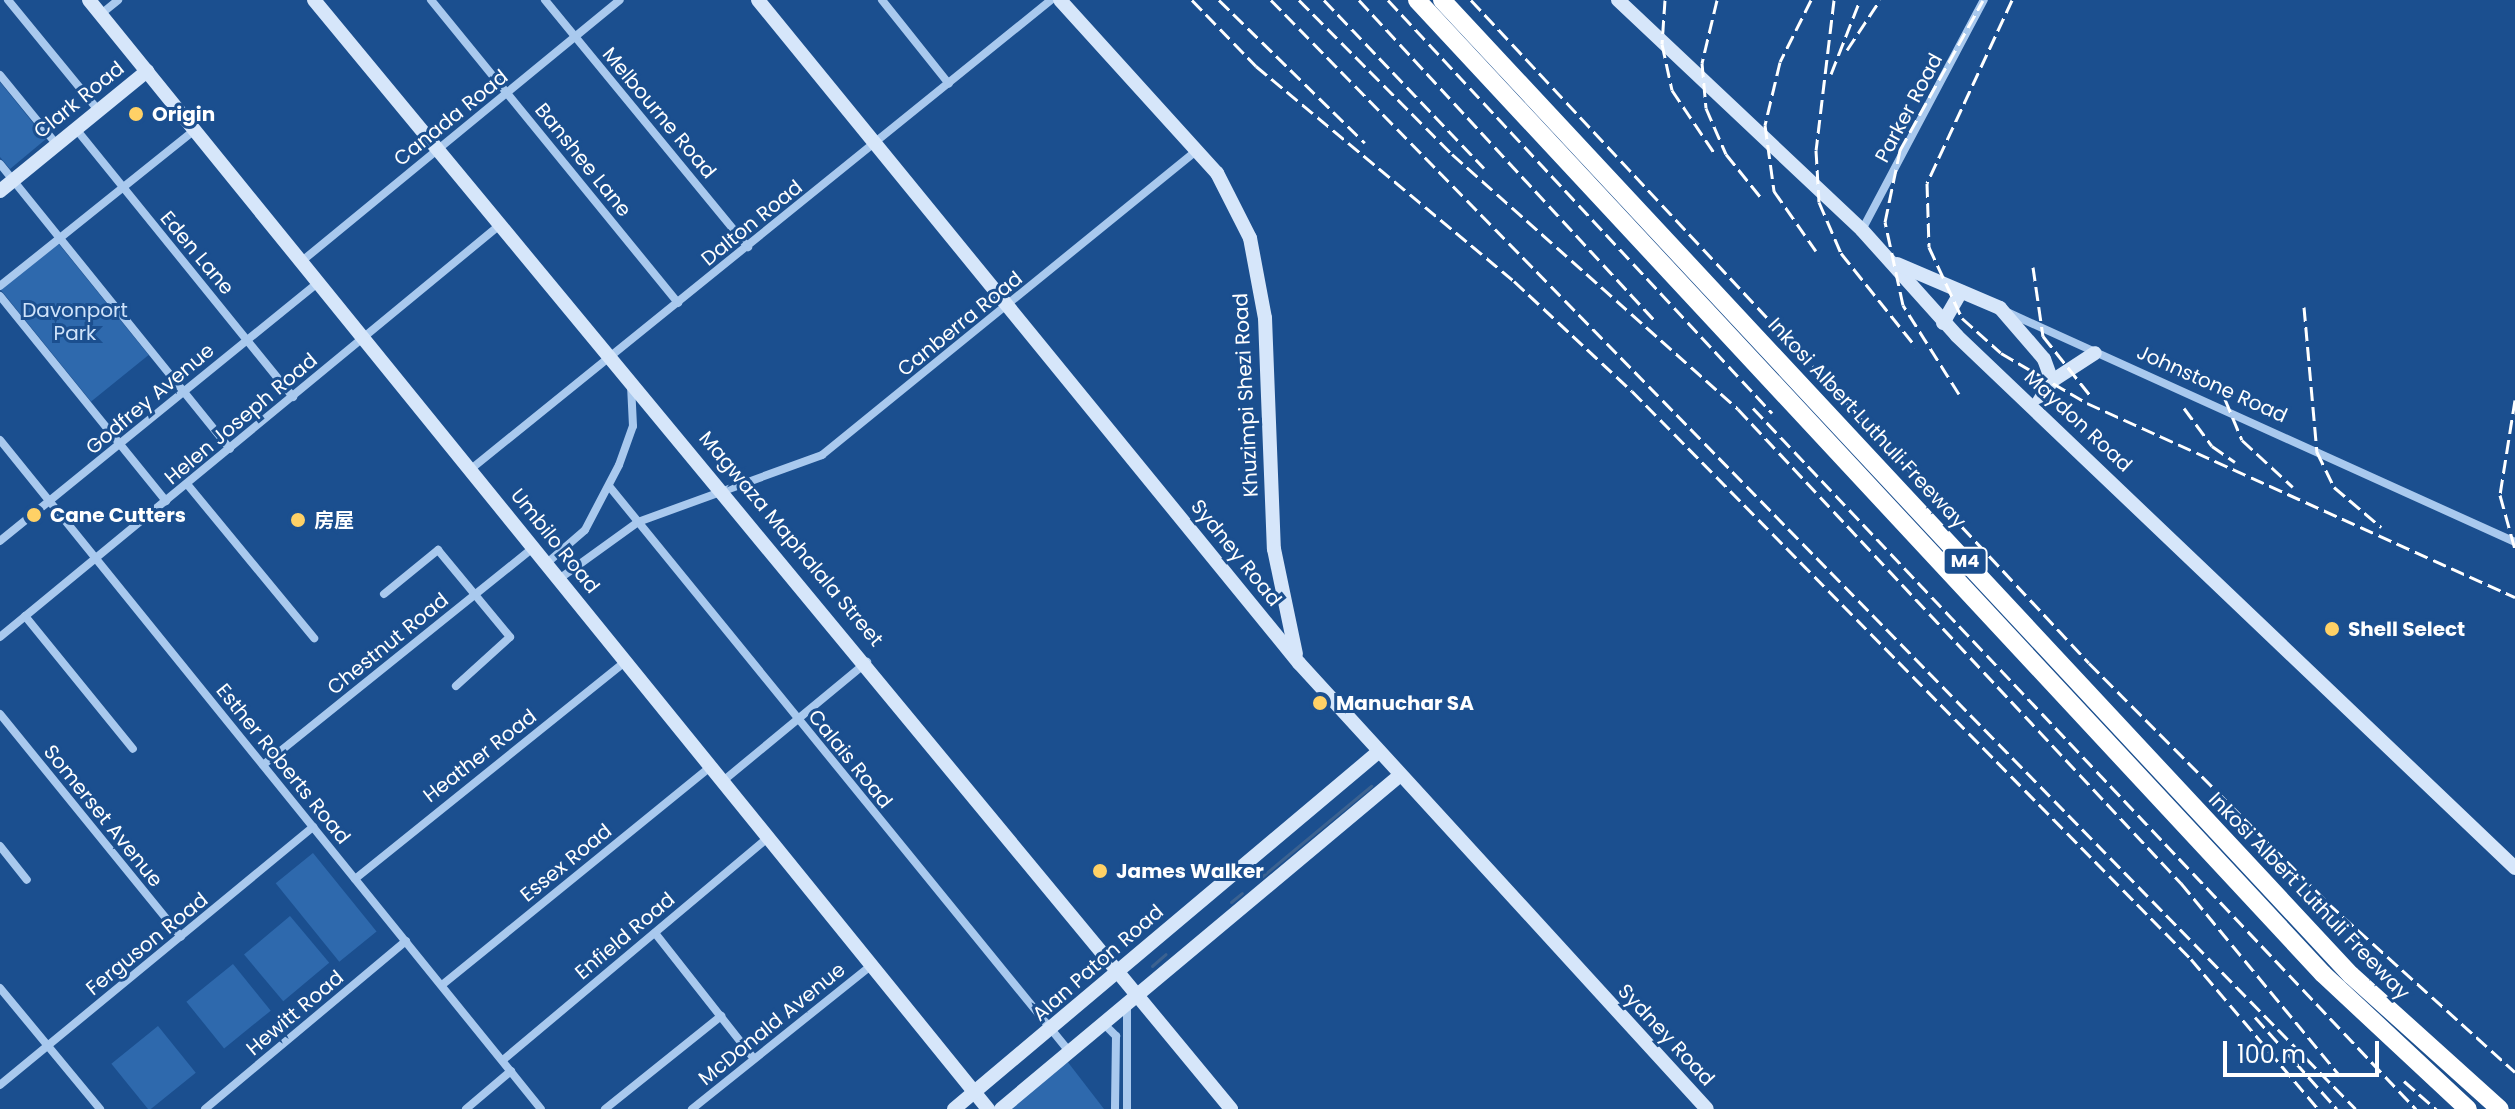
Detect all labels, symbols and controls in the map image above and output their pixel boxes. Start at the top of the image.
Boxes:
street label: Melbourne Road [597,43,721,183]
street label: Parker Road [1870,49,1948,167]
street label: Clark Road [29,56,129,144]
street label: Canada Road [389,65,513,171]
street label: Banshee Lane [530,98,636,222]
place label: Origin [152,102,215,126]
marker: Origin [127,105,145,123]
street label: Dalton Road [697,175,807,271]
street label: Eden Lane [155,206,239,300]
street label: Canberra Road [893,266,1027,382]
street label: Khuzimpi Shezi Road [1229,292,1263,498]
park label: Davonport Park [22,299,128,346]
street label: Inkosi Albert Luthuli Freeway [1763,313,1971,533]
street label: Godfrey Avenue [81,338,219,460]
street label: Johnstone Road [2133,340,2291,428]
street label: Helen Joseph Road [160,348,322,490]
street label: Maydon Road [2019,365,2137,477]
street label: Magwaza Maphalala Street [694,427,888,651]
street label: Umbilo Road [506,484,604,598]
street label: Sydney Road [1186,495,1286,611]
place label: Cane Cutters [50,503,186,527]
marker: Cane Cutters [25,506,43,524]
place label: 房屋 [314,508,354,532]
marker: 房屋 [289,511,307,529]
road number: M4 [1941,547,1989,575]
street label: Chestnut Road [323,588,453,700]
place label: Shell Select [2348,617,2465,641]
marker: Shell Select [2323,620,2341,638]
street label: Esther Roberts Road [211,679,355,849]
place label: Manuchar SA [1336,691,1474,715]
marker: Manuchar SA [1311,694,1329,712]
street label: Heather Road [419,704,541,808]
street label: Calais Road [803,705,897,813]
street label: Somerset Avenue [38,740,168,892]
street label: Inkosi Albert Luthuli Freeway [2203,787,2415,1005]
street label: Essex Road [516,819,616,907]
place label: James Walker [1116,859,1264,883]
marker: James Walker [1091,862,1109,880]
street label: Enfield Road [570,887,680,985]
street label: Ferguson Road [81,888,213,1000]
street label: Alan Paton Road [1028,900,1168,1026]
street label: McDonald Avenue [694,958,850,1090]
street label: Hewitt Road [242,965,348,1061]
street label: Sydney Road [1613,979,1719,1091]
scale bar [2227,1025,2383,1075]
text: 100 m [2237,1038,2306,1071]

